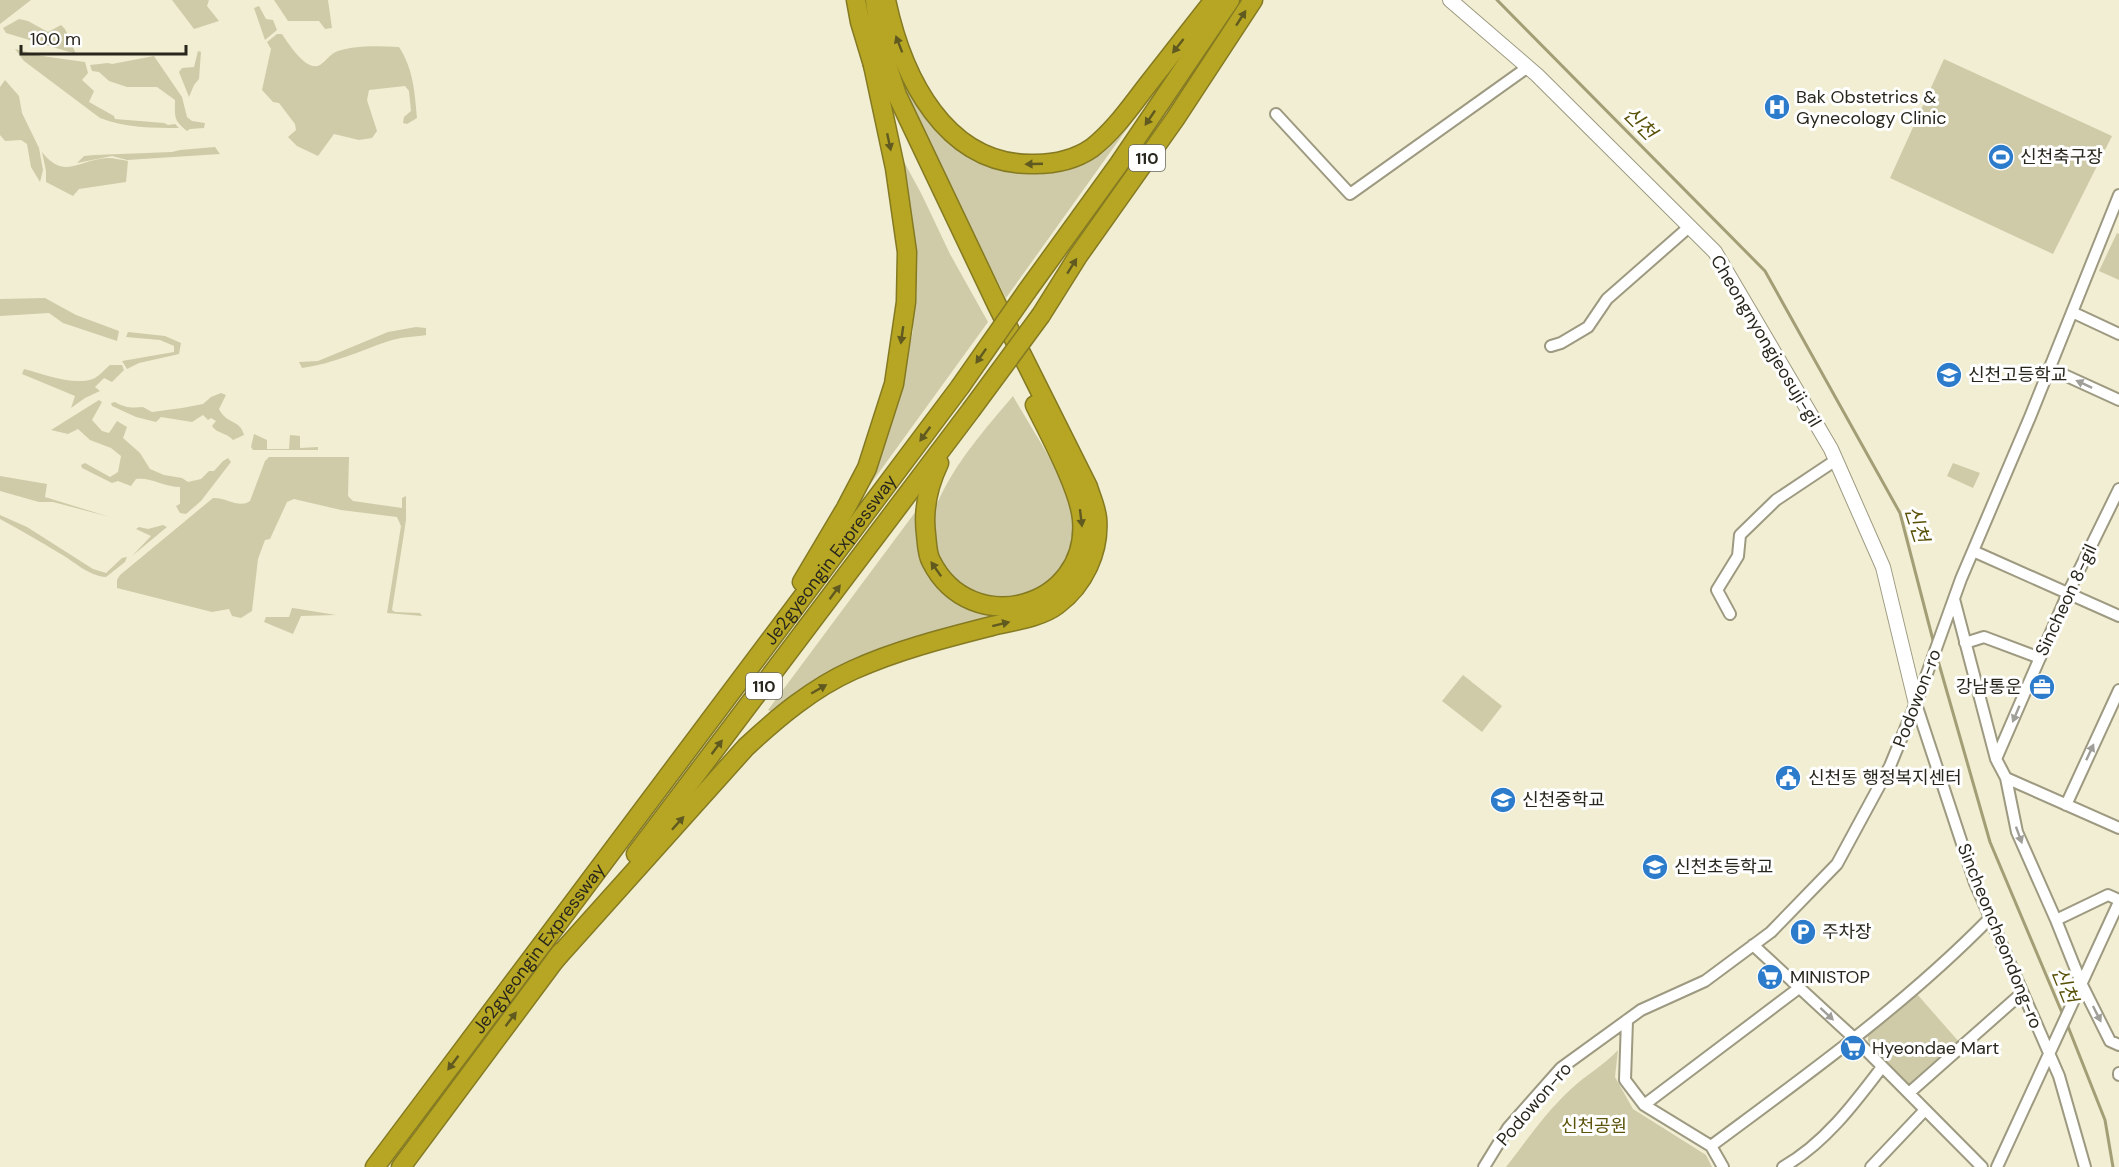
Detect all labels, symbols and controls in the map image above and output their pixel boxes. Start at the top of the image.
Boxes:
one-way arrow [1236,10,1247,26]
scale bar [21,18,186,56]
text: 100 m [30,27,81,51]
one-way arrow [894,35,903,53]
one-way arrow [1172,38,1184,54]
place label: Bak Obstetrics & Gynecology Clinic [1796,85,1947,130]
hospital icon: Bak Obstetrics & Gynecology Clinic [1762,92,1792,122]
water label: 신천 [1618,101,1664,147]
one-way arrow [1145,110,1156,126]
one-way arrow [885,133,895,152]
sports icon: 신천축구장 [1986,142,2016,172]
road number: 110 [1129,145,1165,171]
place label: 신천축구장 [2020,145,2103,169]
one-way arrow [1024,160,1043,169]
street label: Cheongnyongjeosuji-gil [1705,251,1827,431]
one-way arrow [1066,258,1077,274]
one-way arrow [897,326,906,345]
one-way arrow [975,348,987,364]
school or university icon: 신천고등학교 [1934,360,1964,390]
place label: 신천고등학교 [1968,363,2067,387]
one-way arrow [2076,380,2093,389]
one-way arrow [919,426,931,442]
street label: Je2gyeongin Expressway [759,470,902,650]
water label: 신천 [1899,502,1936,548]
one-way arrow [1076,508,1085,527]
street label: Sincheon 8-gil [2030,540,2102,660]
one-way arrow [930,562,942,578]
one-way arrow [829,584,841,599]
one-way arrow [992,618,1010,628]
street label: Podowon-ro [1887,645,1947,751]
office icon: 강남통운 [2027,672,2057,702]
road number: 110 [746,673,782,699]
place label: 강남통운 [1956,675,2022,699]
one-way arrow [811,684,827,695]
one-way arrow [2011,705,2021,723]
one-way arrow [711,739,723,754]
one-way arrow [2086,743,2095,760]
public building icon: 신천동 행정복지센터 [1773,763,1803,793]
place label: 신천동 행정복지센터 [1808,766,1962,790]
school or university icon: 신천중학교 [1488,785,1518,815]
place label: 신천중학교 [1522,788,1605,812]
one-way arrow [671,816,684,831]
one-way arrow [2015,826,2024,844]
street label: Sincheoncheondong-ro [1952,840,2048,1032]
school or university icon: 신천초등학교 [1640,852,1670,882]
place label: 신천초등학교 [1674,855,1773,879]
street label: Je2gyeongin Expressway [467,858,611,1039]
parking icon: 주차장 [1788,917,1818,947]
place label: 주차장 [1822,920,1872,944]
supermarket icon: MINISTOP [1755,962,1785,992]
water label: 신천 [2046,963,2085,1009]
place label: MINISTOP [1790,965,1870,989]
one-way arrow [2092,1005,2101,1022]
one-way arrow [1819,1007,1834,1020]
one-way arrow [505,1012,517,1028]
supermarket icon: Hyeondae Mart [1838,1033,1868,1063]
place label: Hyeondae Mart [1872,1036,1999,1060]
one-way arrow [447,1055,460,1071]
street label: Podowon-ro [1491,1057,1577,1151]
park label: 신천공원 [1561,1114,1627,1138]

